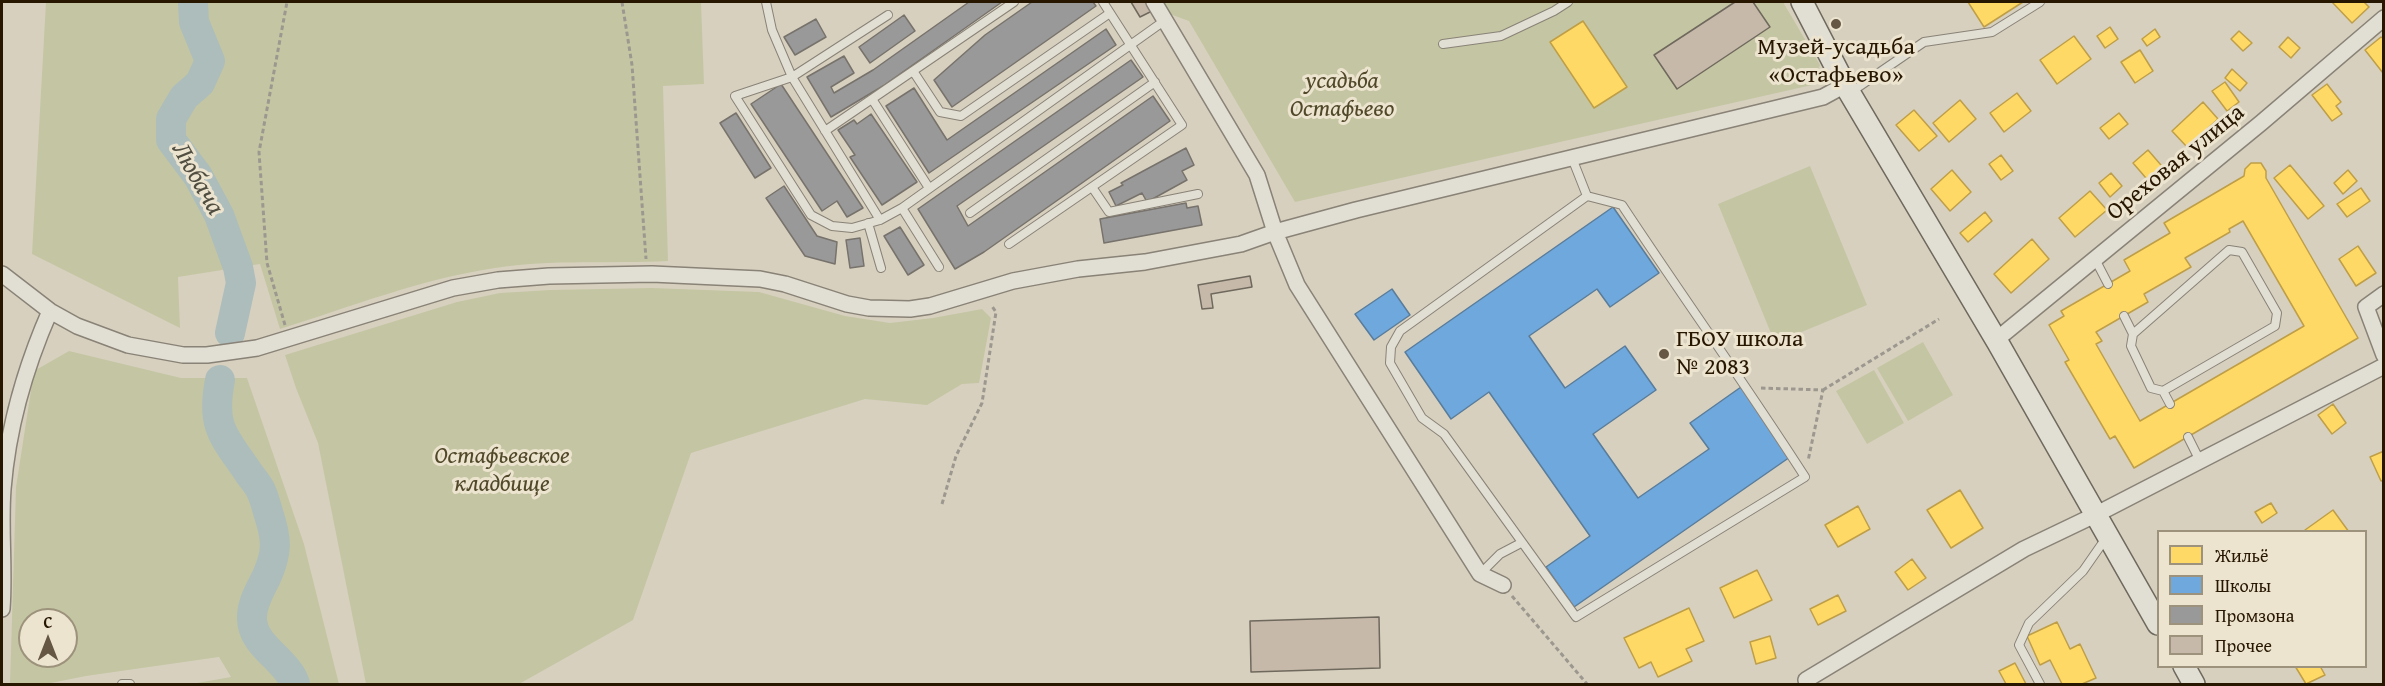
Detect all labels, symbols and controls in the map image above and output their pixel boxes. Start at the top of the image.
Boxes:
marker: Музей-усадьба «Остафьево» [1829,17,1843,31]
place label: Музей-усадьба «Остафьево» [1757,34,1915,90]
park label: усадьба Остафьево [1290,68,1394,124]
street label: Ореховая улица [2101,99,2251,227]
water label: Любача [164,137,230,221]
place label: ГБОУ школа № 2083 [1676,326,1803,382]
marker: ГБОУ школа № 2083 [1657,347,1671,361]
park label: Остафьевское кладбище [434,443,570,499]
legend [2157,530,2367,668]
text: Жильё [2215,542,2269,569]
text: Школы [2215,572,2271,599]
text: Промзона [2215,602,2294,629]
north arrow [18,608,78,668]
text: С [43,610,53,634]
text: Прочее [2215,632,2272,659]

